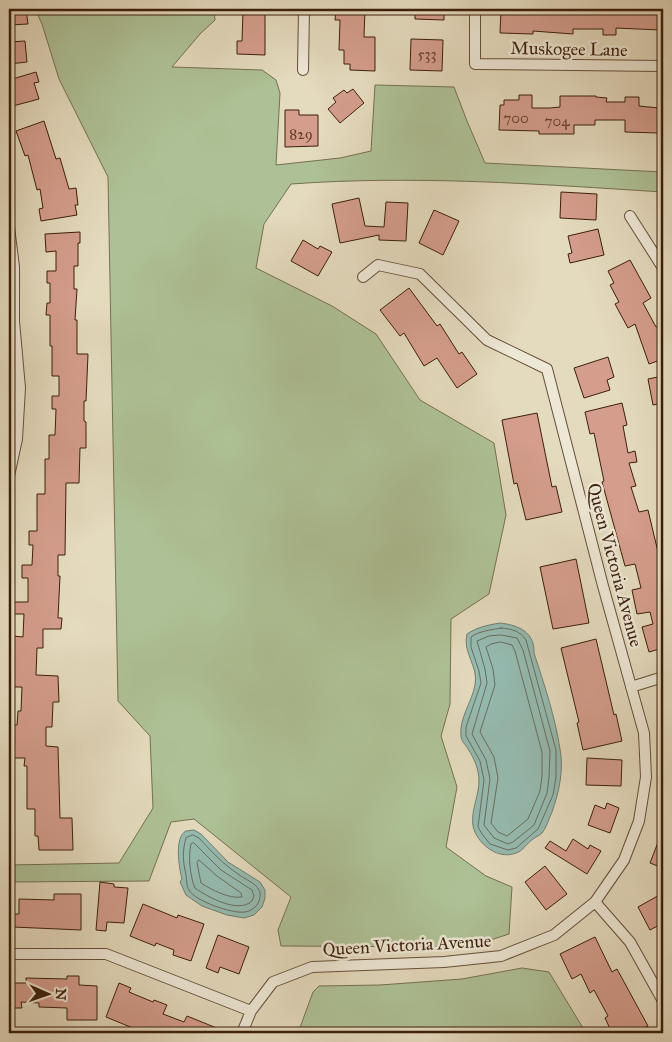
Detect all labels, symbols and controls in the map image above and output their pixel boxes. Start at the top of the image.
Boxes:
street label: Muskogee Lane [510,37,628,62]
house number: 533 [418,45,436,63]
house number: 700 [503,109,529,127]
house number: 704 [544,112,570,130]
house number: 829 [289,125,313,143]
street label: Queen Victoria Avenue [583,481,647,649]
street label: Queen Victoria Avenue [322,930,492,960]
north arrow [22,970,72,1020]
text: N [52,988,69,1001]

